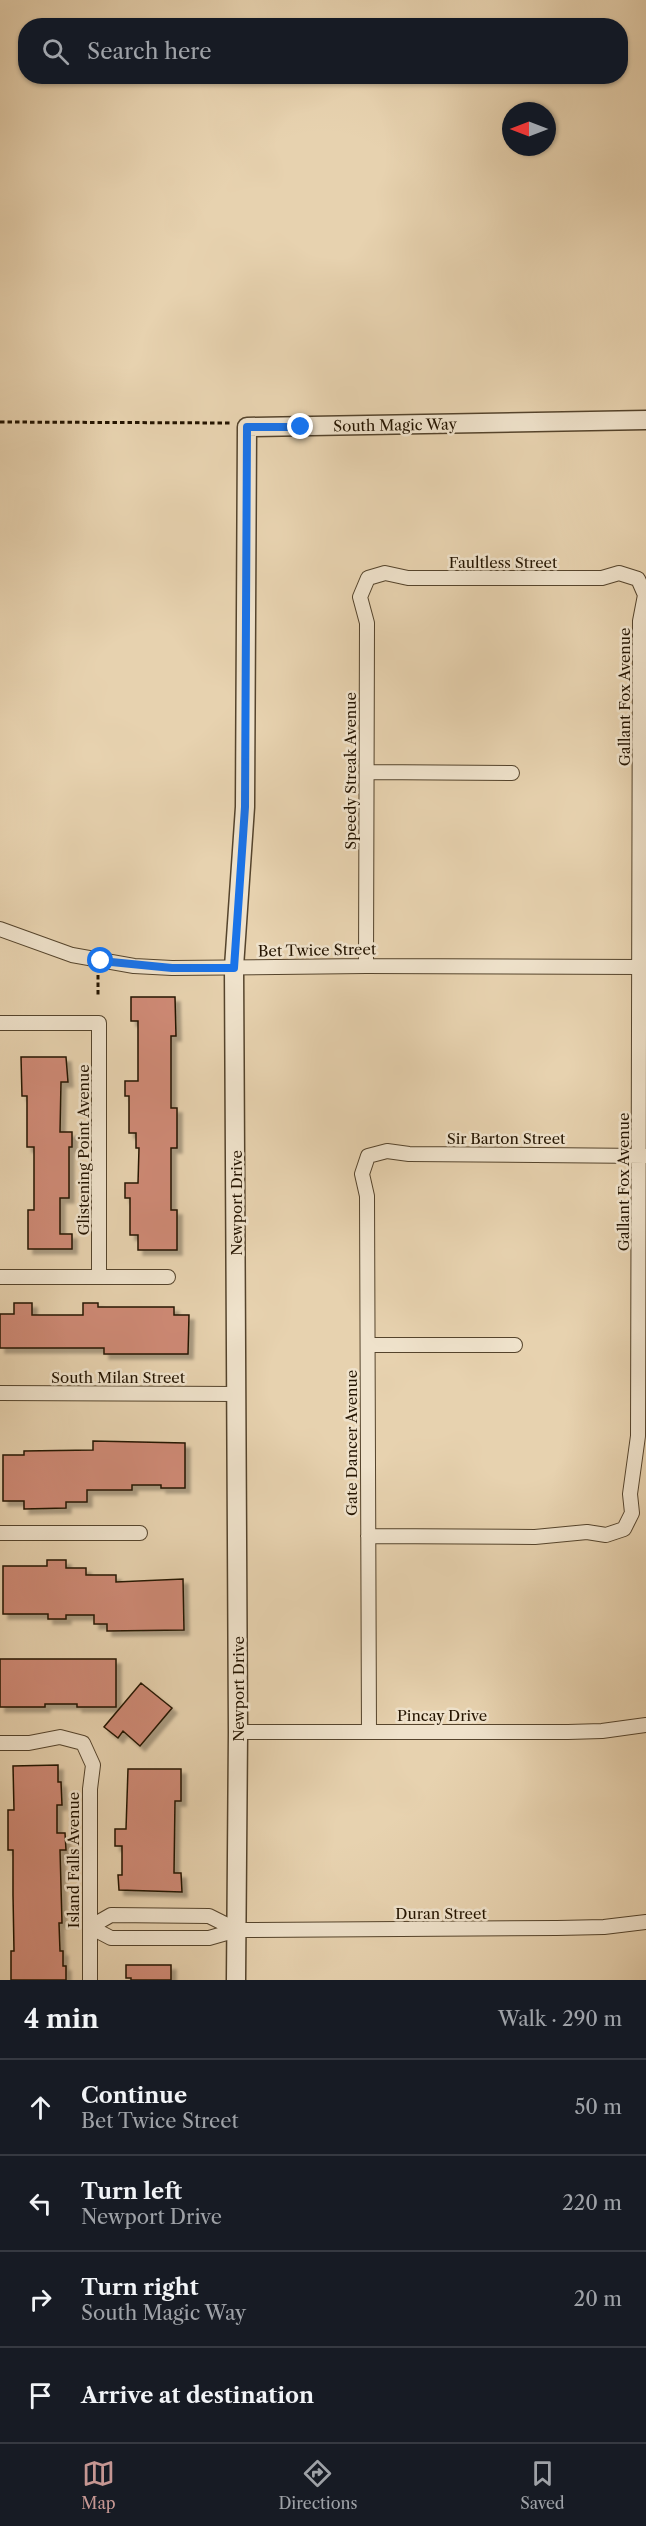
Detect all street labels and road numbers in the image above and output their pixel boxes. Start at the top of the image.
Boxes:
street label: South Magic Way [333,414,458,436]
street label: Faultless Street [449,553,558,572]
street label: Gallant Fox Avenue [615,628,634,766]
street label: Speedy Streak Avenue [341,692,360,850]
street label: Bet Twice Street [258,939,377,961]
street label: Glistening Point Avenue [74,1064,93,1236]
street label: Gallant Fox Avenue [614,1113,633,1251]
street label: Sir Barton Street [447,1129,566,1148]
street label: Newport Drive [227,1150,246,1256]
street label: South Milan Street [51,1368,186,1387]
street label: Gate Dancer Avenue [342,1370,361,1516]
street label: Newport Drive [229,1636,248,1742]
street label: Pincay Drive [397,1706,487,1725]
street label: Island Falls Avenue [64,1792,83,1928]
street label: Duran Street [395,1904,487,1923]

